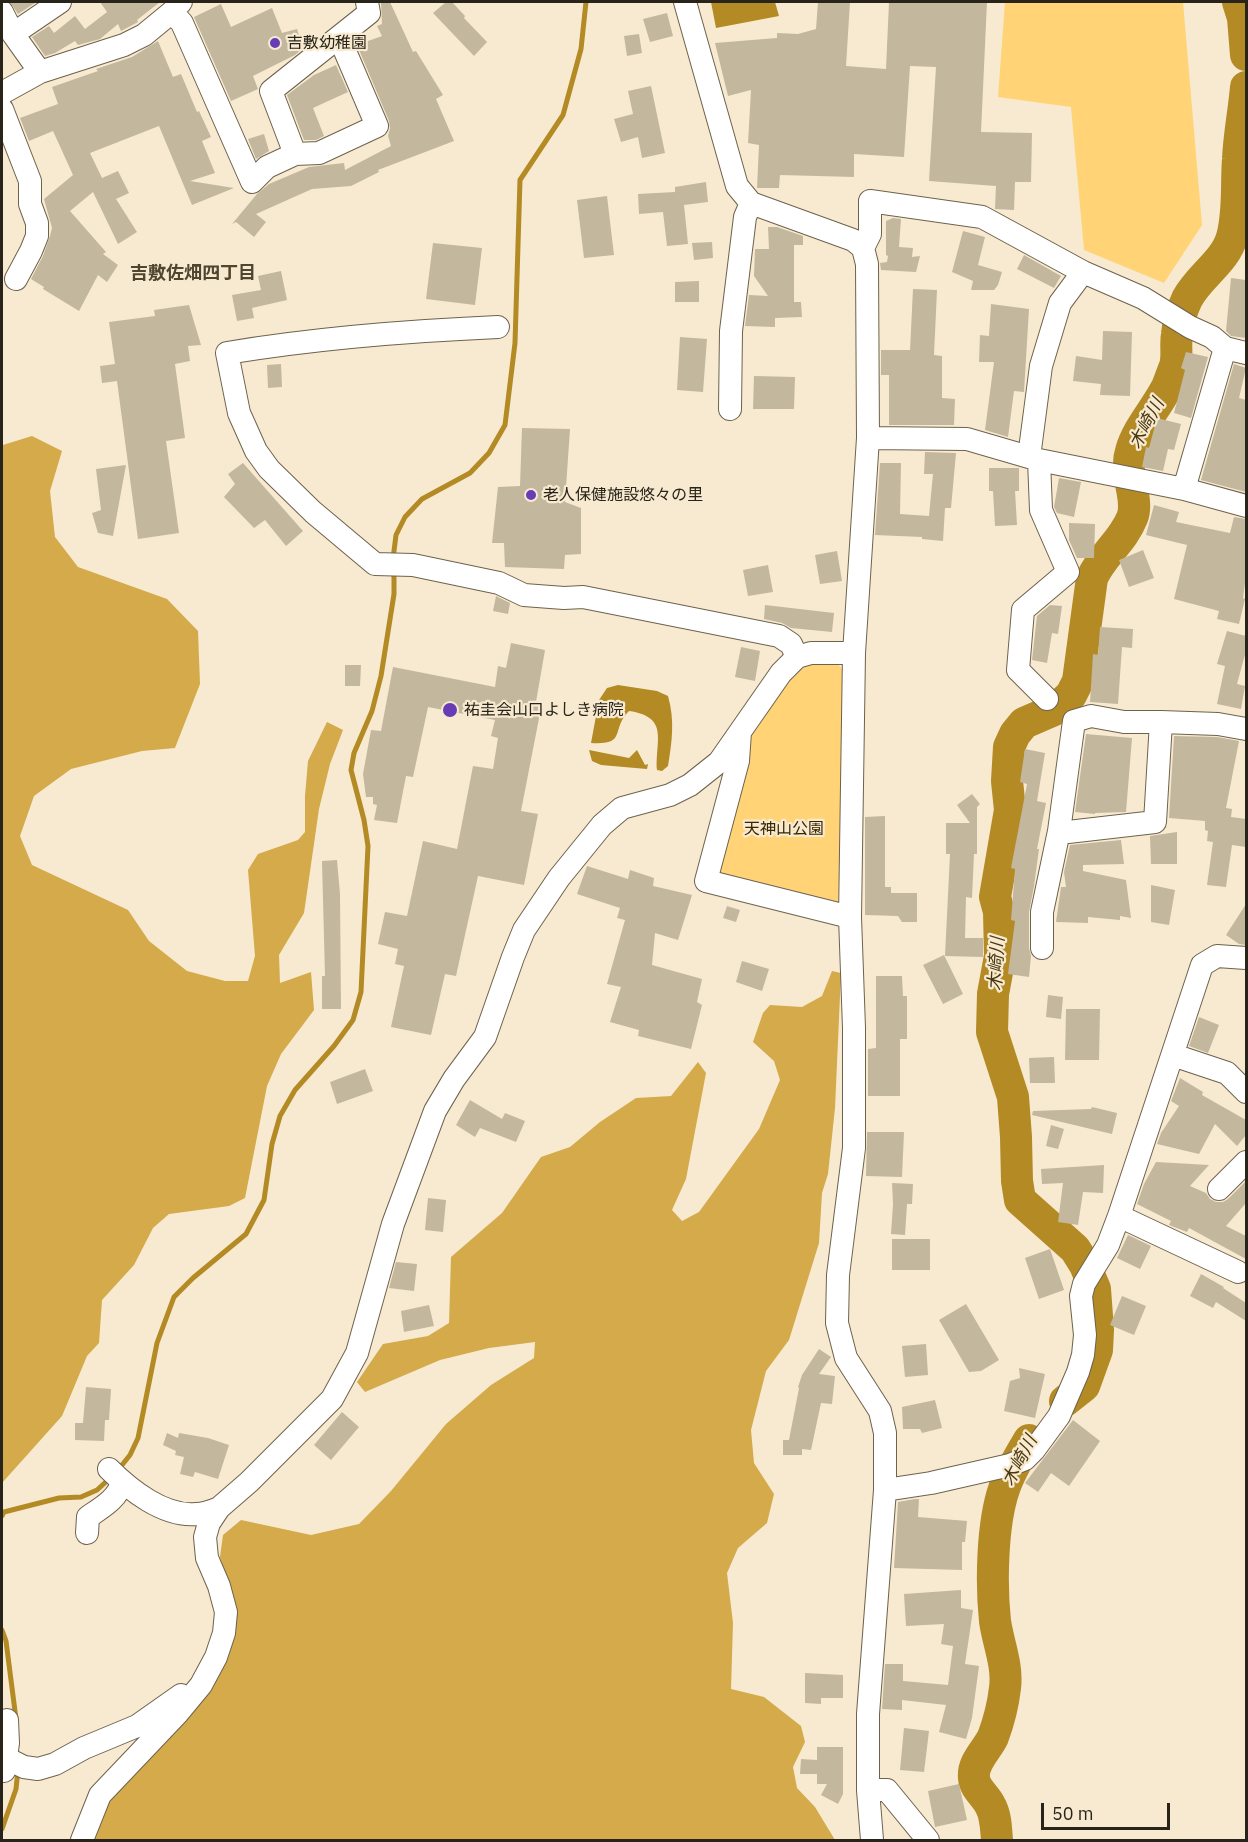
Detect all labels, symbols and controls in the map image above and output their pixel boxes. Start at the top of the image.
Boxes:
place label: 吉敷幼稚園 [287,33,367,53]
marker: 吉敷幼稚園 [268,36,282,50]
district label: 吉敷佐畑四丁目 [130,263,256,285]
water label: 木崎川 [1125,395,1169,453]
place label: 老人保健施設悠々の里 [543,485,703,505]
marker: 老人保健施設悠々の里 [524,488,538,502]
place label: 祐圭会山口よしき病院 [464,700,624,720]
marker: 祐圭会山口よしき病院 [441,701,459,719]
park label: 天神山公園 [744,819,824,839]
water label: 木崎川 [985,936,1009,992]
water label: 木崎川 [998,1432,1042,1490]
scale bar [1044,1791,1173,1829]
text: 50 m [1052,1802,1094,1825]

